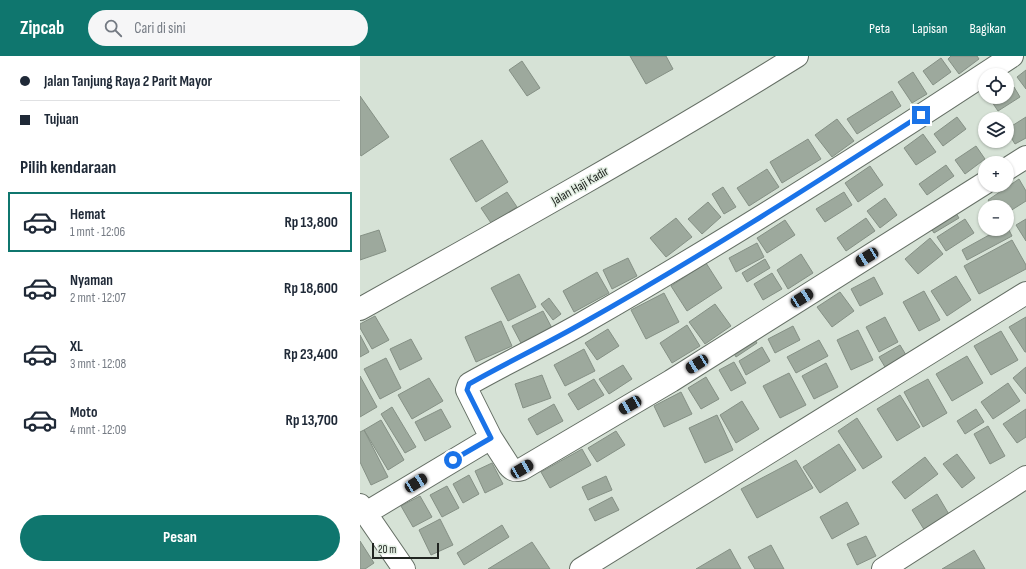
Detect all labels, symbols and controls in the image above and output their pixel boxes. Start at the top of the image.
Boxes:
search box [88,10,368,46]
text: Zipcab [20,17,64,40]
icon: search [102,17,124,39]
text: Cari di sini [134,19,185,38]
text: Peta [869,20,890,37]
text: Lapisan [912,20,947,37]
text: Bagikan [969,20,1006,37]
map controls [978,68,1014,236]
button: locate [978,68,1014,104]
text: Jalan Tanjung Raya 2 Parit Mayor [44,72,212,91]
route end [912,106,930,124]
text: Tujuan [44,110,79,129]
button: layers [978,112,1014,148]
button: + [978,156,1014,192]
text: Pilih kendaraan [20,157,116,178]
street label: Jalan Haji Kadir [548,163,612,209]
button: − [978,200,1014,236]
icon: car [22,204,58,240]
text: Hemat [70,205,105,224]
text: Rp 13,800 [284,213,338,232]
text: 1 mnt · 12:06 [70,224,125,240]
car [854,246,880,268]
icon: car [22,270,58,306]
text: Nyaman [70,271,113,290]
text: Rp 18,600 [284,279,338,298]
car [789,287,815,309]
text: 2 mnt · 12:07 [70,290,126,306]
icon: car [22,336,58,372]
text: XL [70,337,83,356]
text: Rp 23,400 [284,345,338,364]
car [684,353,710,375]
text: 3 mnt · 12:08 [70,356,126,372]
car [617,394,643,416]
icon: car [22,402,58,438]
text: Moto [70,403,97,422]
text: Rp 13,700 [286,411,338,430]
text: 4 mnt · 12:09 [70,422,126,438]
route start [444,451,462,469]
car [509,458,535,480]
car [403,472,429,494]
button: Pesan [20,515,340,561]
scale bar [372,541,439,560]
text: 20 m [378,543,396,556]

